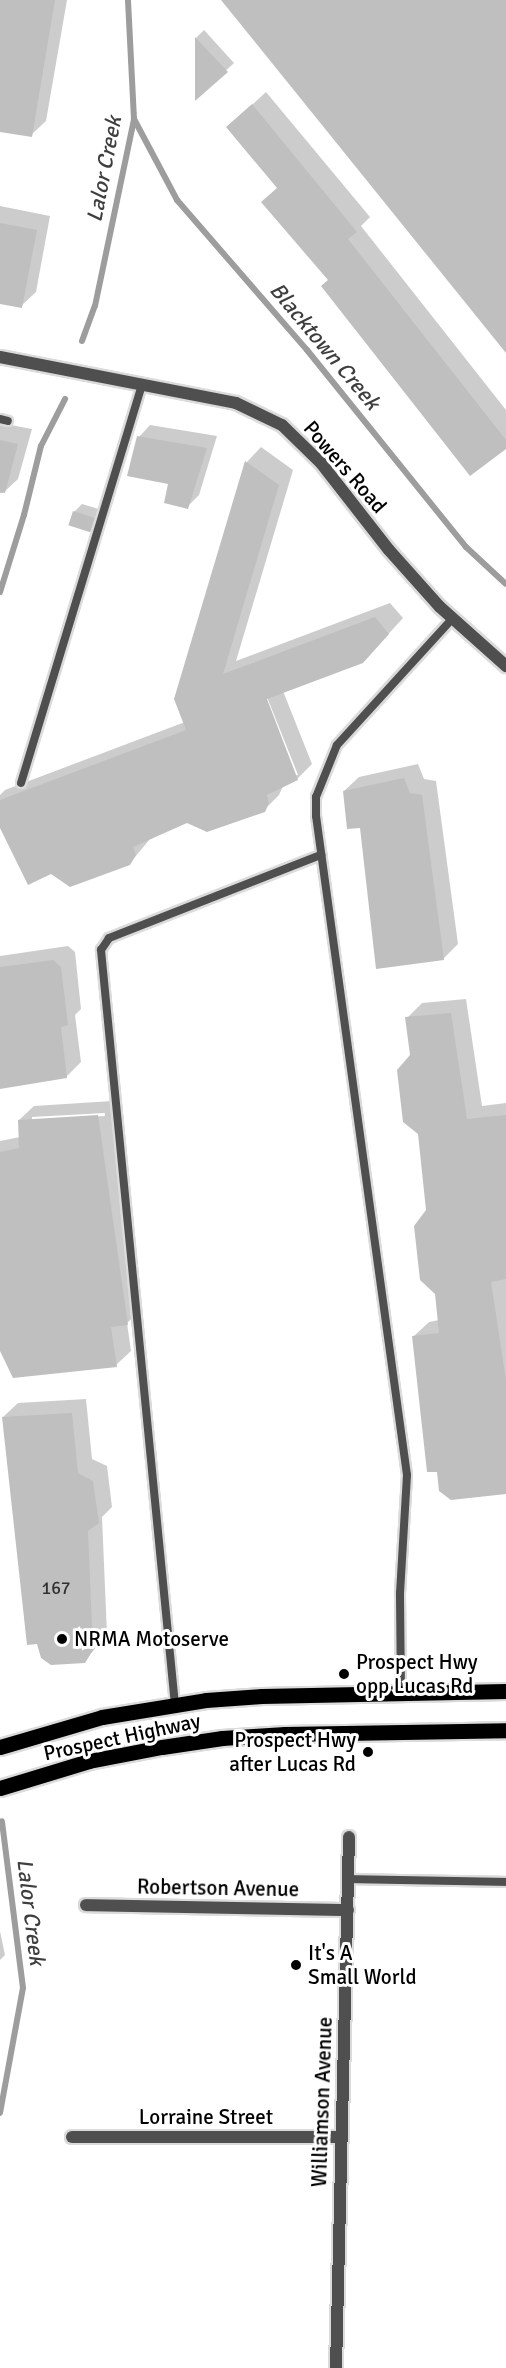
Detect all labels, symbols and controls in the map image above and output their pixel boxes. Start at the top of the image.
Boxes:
water label: Lalor Creek [81,114,127,224]
water label: Blacktown Creek [264,277,386,415]
street label: Powers Road [298,416,392,518]
house number: 167 [41,1577,71,1599]
place label: NRMA Motoserve [74,1626,229,1652]
marker: NRMA Motoserve [55,1632,69,1646]
place label: Prospect Hwy opp Lucas Rd [356,1649,478,1699]
marker: Prospect Hwy opp Lucas Rd [337,1667,351,1681]
street label: Prospect Highway [41,1708,203,1766]
place label: Prospect Hwy after Lucas Rd [229,1727,356,1777]
marker: Prospect Hwy after Lucas Rd [361,1745,375,1759]
water label: Lalor Creek [11,1857,51,1967]
street label: Robertson Avenue [137,1874,299,1902]
place label: It's A Small World [308,1940,417,1990]
marker: It's A Small World [289,1958,303,1972]
street label: Williamson Avenue [306,2016,338,2188]
street label: Lorraine Street [139,2104,273,2130]

